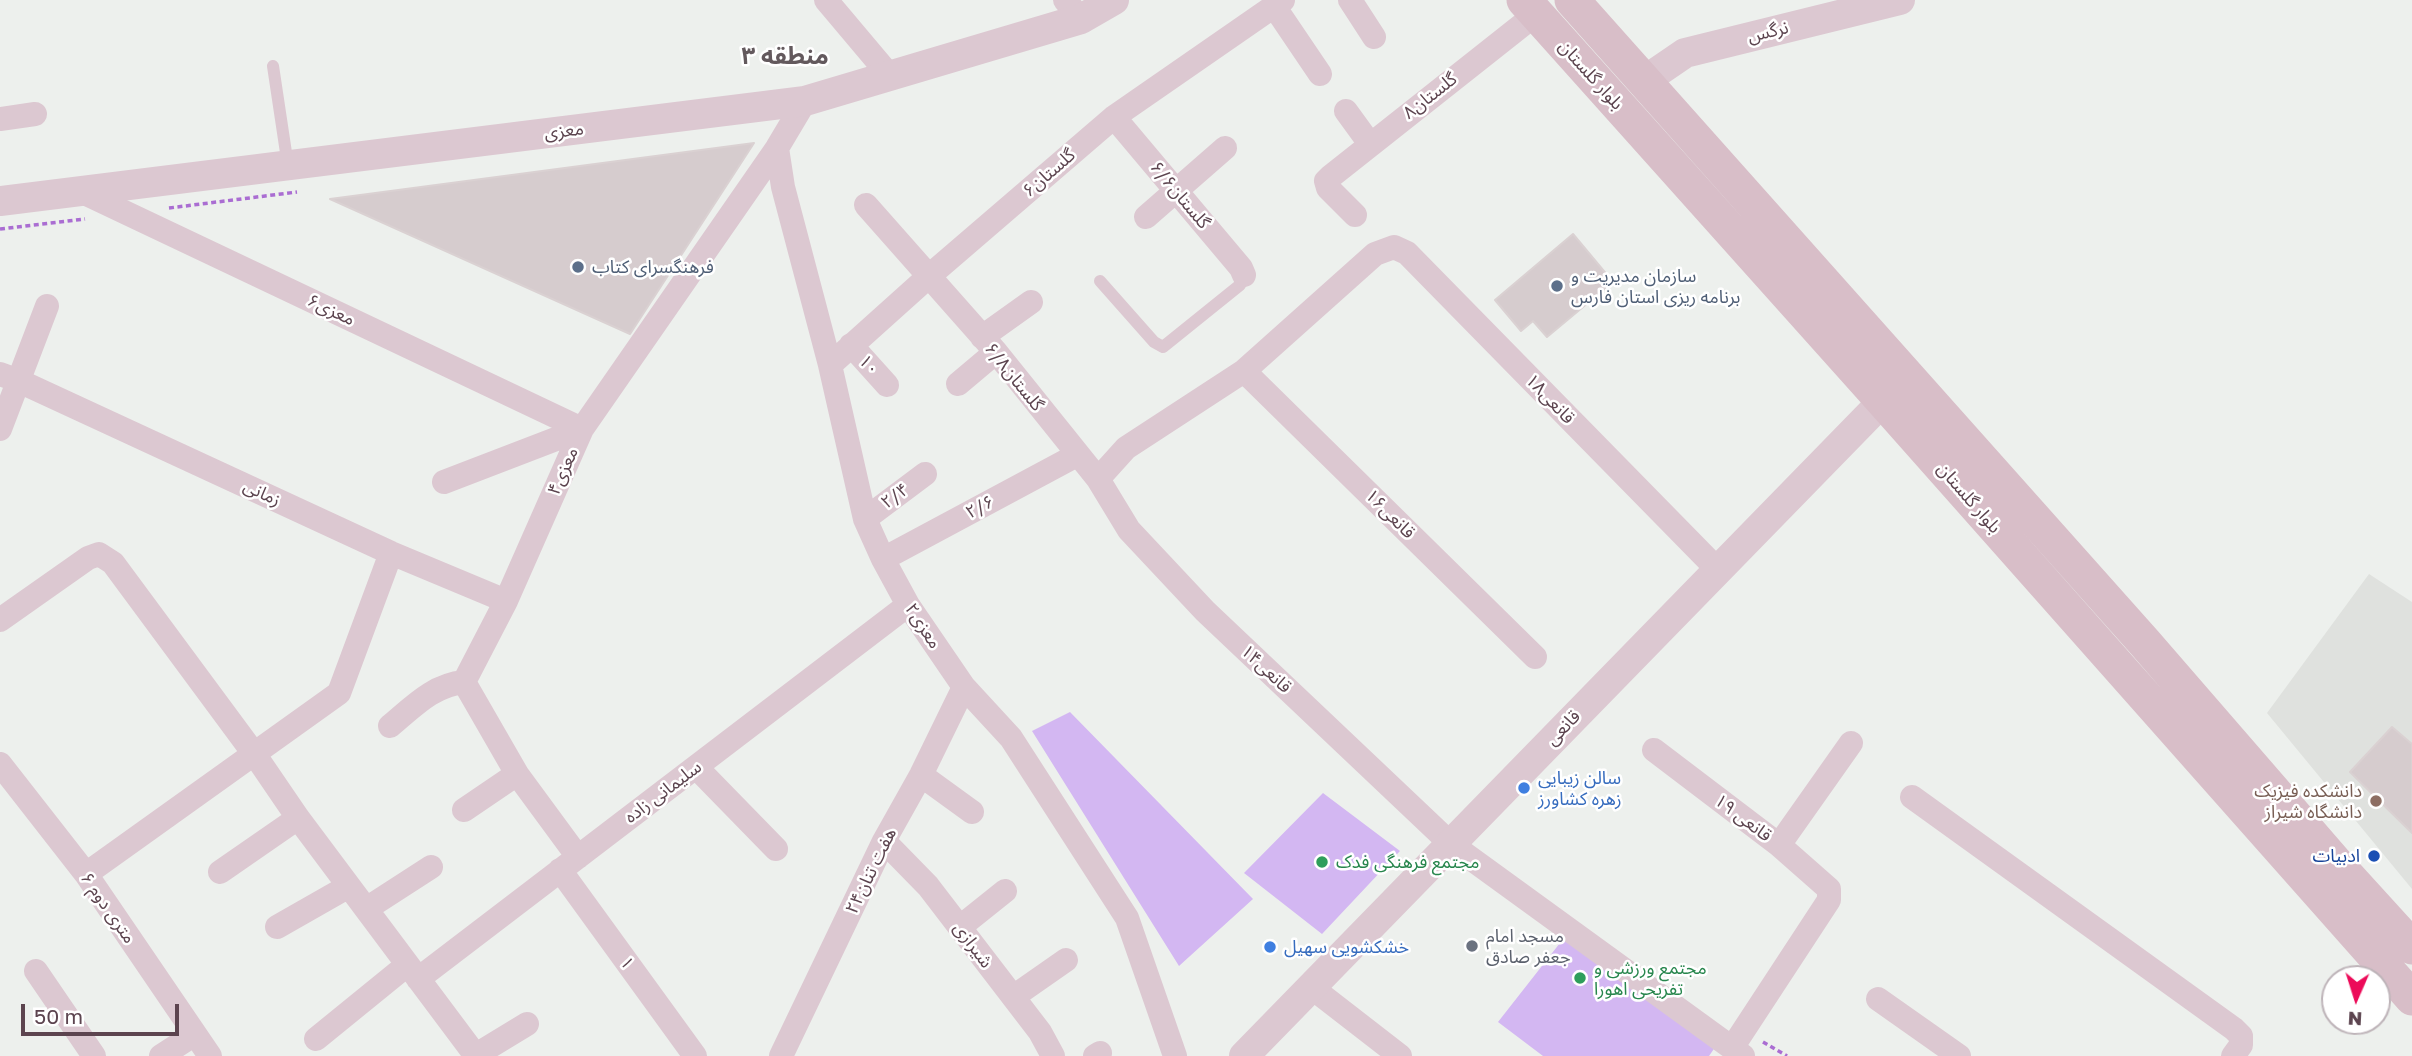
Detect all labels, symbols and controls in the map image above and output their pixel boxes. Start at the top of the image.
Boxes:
street label: نرگس [1745,16,1791,48]
street label: بلوار گلستان [1554,36,1628,114]
district label: منطقه ۳ [741,42,829,70]
street label: گلستان۸ [1399,68,1461,124]
street label: معزی [543,118,585,144]
street label: گلستان۶ [1018,144,1080,202]
street label: ۶/۶گلستان [1145,157,1215,233]
place label: فرهنگسرای کتاب [592,256,714,278]
marker: فرهنگسرای کتاب [570,259,586,275]
place label: سازمان مدیریت و برنامه ریزی استان فارس [1571,265,1740,308]
marker: سازمان مدیریت و برنامه ریزی استان فارس [1549,278,1565,294]
street label: ۶معزی [304,290,358,330]
street label: ۶/۸گلستان [980,338,1048,416]
street label: ۱۰ [854,350,884,380]
street label: ۱۸قانعی [1521,369,1579,429]
street label: ۴معزی [543,444,583,498]
street label: بلوار گلستان [1932,458,2006,538]
street label: زمانی [240,475,284,511]
street label: ۲/۴ [877,479,913,513]
street label: ۱۶قانعی [1361,485,1419,543]
street label: ۲/۶ [962,491,998,523]
street label: ۲معزی [900,599,946,653]
street label: ۱۴قانعی [1236,640,1296,698]
street label: قانعی [1541,706,1585,750]
street label: سلیمانی زاده [620,756,706,828]
place label: سالن زیبایی زهره کشاورز [1538,767,1622,810]
marker: سالن زیبایی زهره کشاورز [1516,780,1532,796]
place label: دانشکده فیزیک دانشگاه شیراز [2254,780,2362,822]
street label: قانعی ۱۹ [1710,790,1776,846]
marker: دانشکده فیزیک دانشگاه شیراز [2368,793,2384,809]
street label: هفت تنان۲۴ [841,824,901,918]
place label: ادبیات [2312,845,2360,867]
marker: ادبیات [2366,848,2382,864]
place label: مجتمع فرهنگی فدک [1336,851,1479,873]
marker: مجتمع فرهنگی فدک [1314,854,1330,870]
street label: ۶ متری دوم [76,868,140,948]
street label: شیرازی [949,918,997,972]
place label: مسجد امام جعفر صادق [1486,925,1571,968]
place label: خشکشویی سهیل [1284,936,1409,958]
marker: مسجد امام جعفر صادق [1464,938,1480,954]
marker: خشکشویی سهیل [1262,939,1278,955]
street label: ۱ [615,952,639,974]
place label: مجتمع ورزشی و تفریحی اهورا [1594,957,1707,1000]
north arrow [2321,965,2391,1035]
marker: مجتمع ورزشی و تفریحی اهورا [1572,970,1588,986]
scale bar [24,990,182,1034]
text: 50 m [34,1003,83,1029]
text: N [2347,1008,2363,1031]

